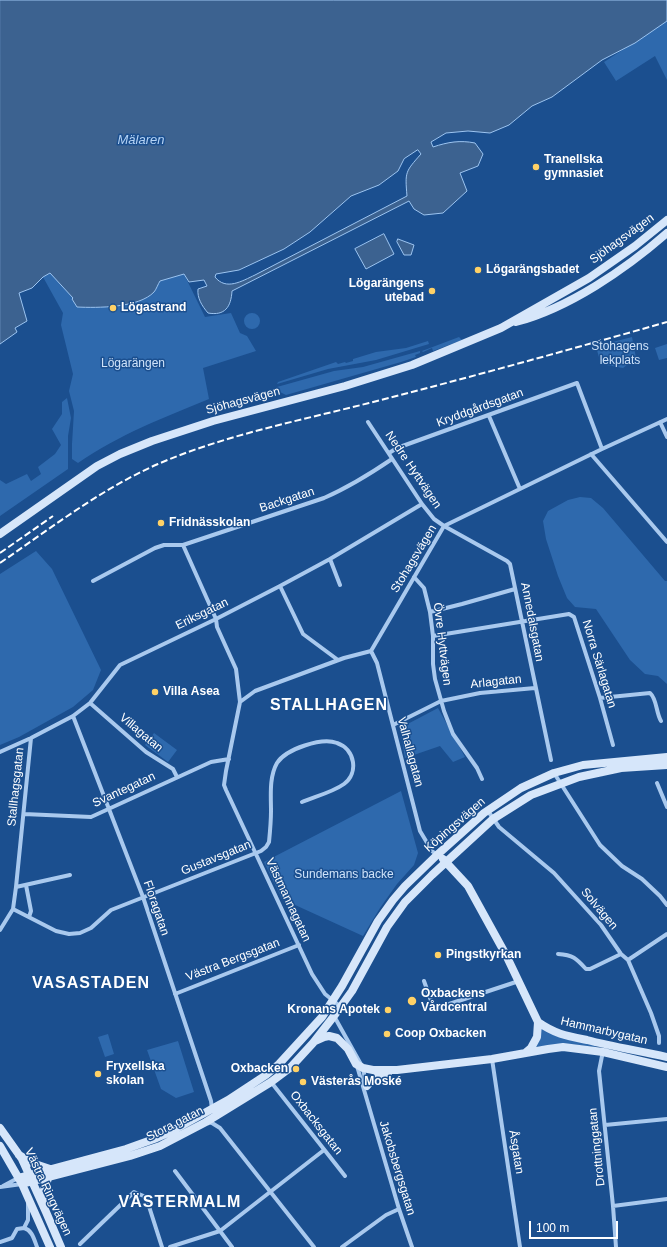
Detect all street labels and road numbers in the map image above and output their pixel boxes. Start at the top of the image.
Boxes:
street label: Sjöhagsvägen [587,211,657,267]
street label: Sjöhagsvägen [204,384,282,418]
street label: Kryddgårdsgatan [435,386,525,430]
street label: Nedre Hyttvägen [382,429,444,511]
street label: Backgatan [258,484,316,516]
street label: Stohagsvägen [388,522,440,596]
street label: Annedalsgatan [517,581,547,663]
street label: Eriksgatan [173,595,231,633]
street label: Övre Hyttvägen [430,602,454,686]
street label: Norra Särlagatan [579,618,619,710]
street label: Arlagatan [470,672,522,692]
street label: Villagatan [116,711,166,755]
street label: Valhallagatan [394,715,426,789]
street label: Stallhagsgatan [5,747,27,827]
street label: Svantegatan [90,769,158,811]
street label: Köpingsvägen [422,795,488,855]
street label: Gustavsgatan [179,837,253,879]
street label: Västmannagatan [262,856,314,944]
street label: Floragatan [140,879,172,937]
street label: Solvägen [577,885,621,933]
street label: Västra Bergsgatan [184,935,282,985]
street label: Hammarbygatan [559,1014,649,1048]
street label: Oxbacksgatan [287,1088,345,1158]
street label: Stora gatan [144,1104,206,1144]
street label: Drottninggatan [586,1107,608,1187]
street label: Jakobsbergsgatan [376,1119,418,1217]
street label: Åsgatan [505,1129,527,1175]
street label: Västra Ringvägen [21,1146,75,1238]

